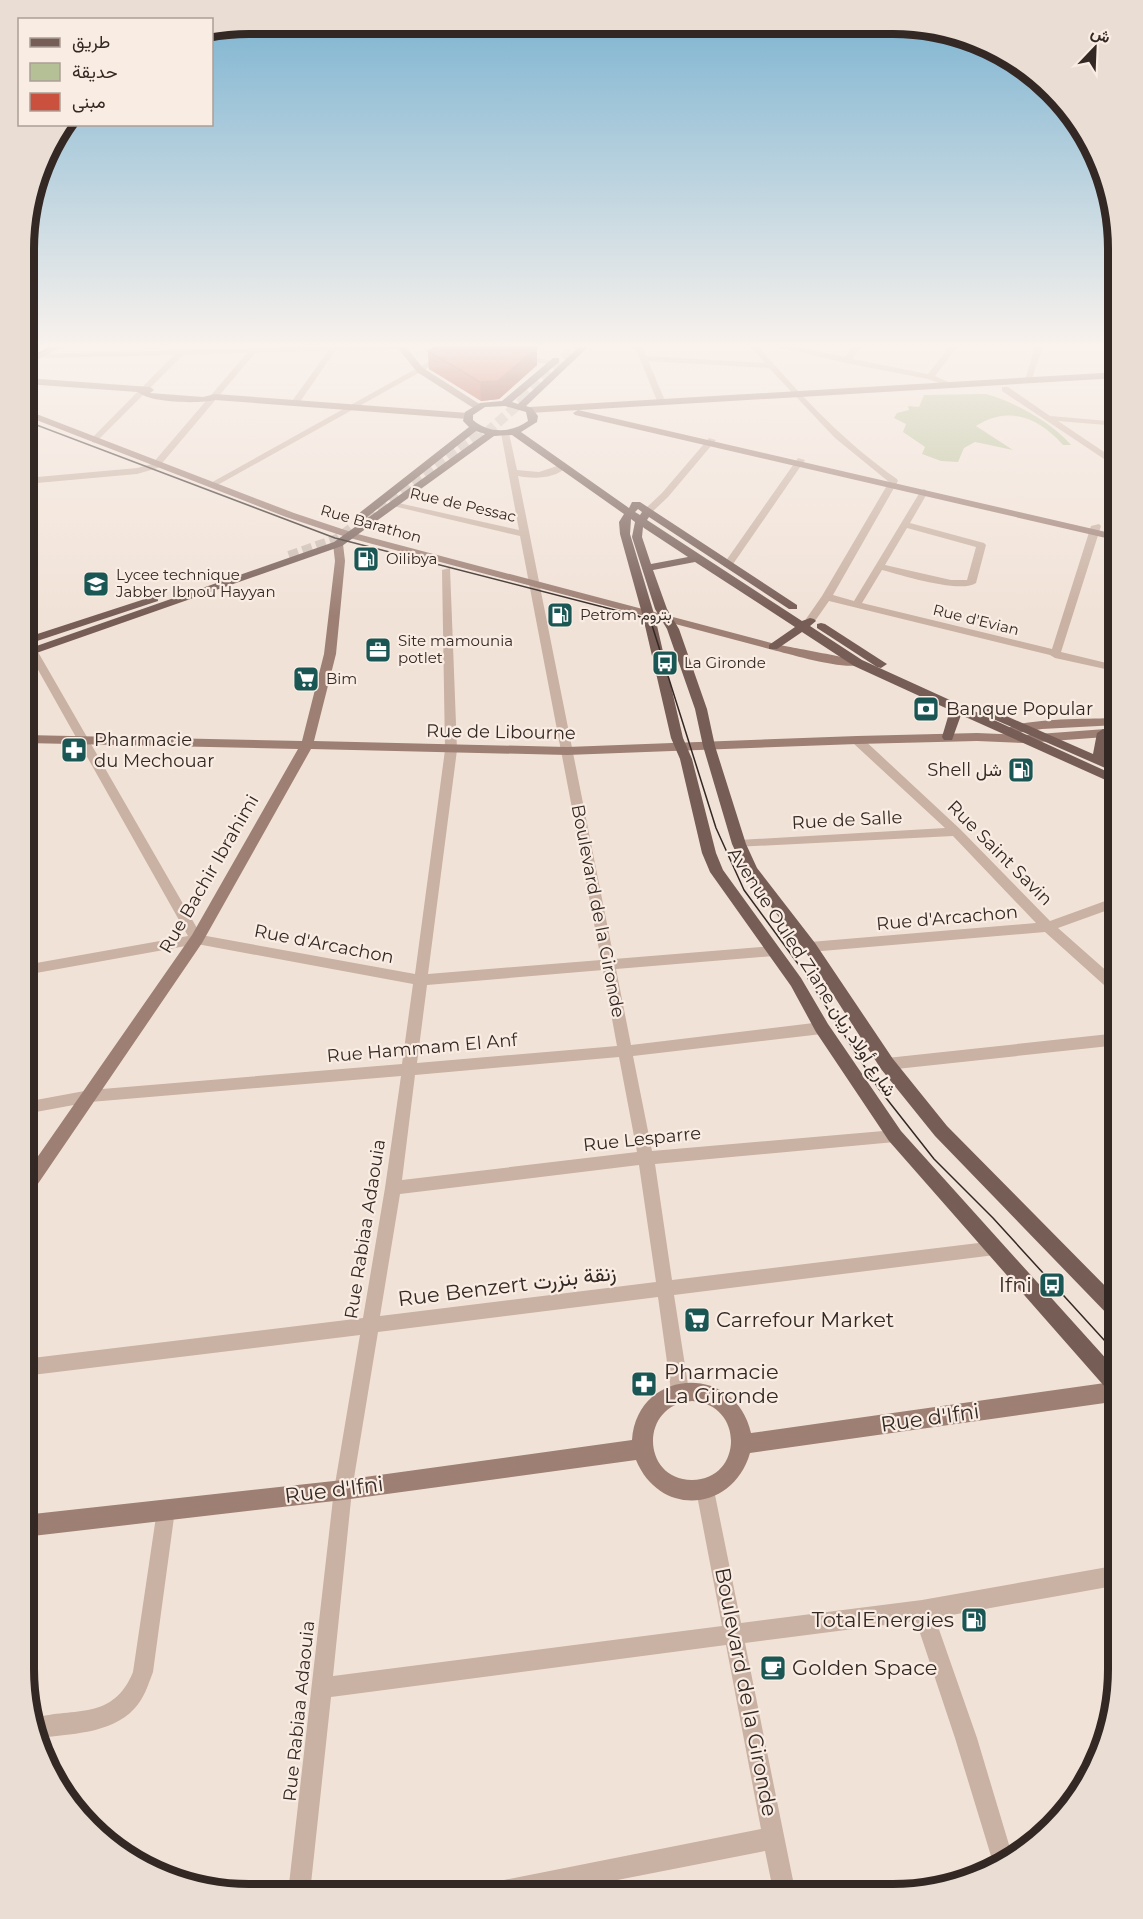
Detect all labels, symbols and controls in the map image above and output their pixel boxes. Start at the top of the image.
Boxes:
legend [18,18,213,126]
north arrow [1065,18,1125,78]
text: ش [1088,22,1113,47]
text: طريق [72,31,110,53]
text: حديقة [72,61,118,83]
text: مبنى [72,91,106,113]
street label: Rue de Pessac [408,483,518,526]
street label: Rue Barathon [318,500,424,547]
fuel station icon: Oilibya [351,544,381,574]
place label: Oilibya [386,549,437,568]
place label: Lycee technique Jabber Ibnou Hayyan [115,565,276,601]
school or university icon: Lycee technique Jabber Ibnou Hayyan [81,569,111,599]
fuel station icon: Petrom بتروم [545,600,575,630]
street label: Rue d'Evian [931,600,1021,639]
place label: Petrom بتروم [580,605,672,625]
place label: Site mamounia potlet [398,631,513,667]
office icon: Site mamounia potlet [363,635,393,665]
bus stop icon: La Gironde [650,648,680,678]
place label: La Gironde [684,653,766,672]
supermarket icon: Bim [291,664,321,694]
place label: Bim [326,669,357,688]
bank icon: Banque Popular [911,694,941,724]
place label: Banque Popular [946,698,1093,720]
street label: Rue de Libourne [426,720,576,744]
place label: Pharmacie du Mechouar [94,729,214,772]
pharmacy icon: Pharmacie du Mechouar [59,735,89,765]
fuel station icon: Shell شل [1006,755,1036,785]
place label: Shell شل [927,759,1002,781]
street label: Rue Bachir Ibrahimi [155,791,263,957]
street label: Rue Saint Savin [943,796,1057,910]
street label: Boulevard de la Gironde [567,803,629,1020]
street label: Rue de Salle [791,806,903,834]
street label: Avenue Ouled Ziane شارع أولاد زيان [722,843,901,1101]
street label: Rue d'Arcachon [875,901,1019,935]
street label: Rue d'Arcachon [252,920,396,968]
street label: Rue Hammam El Anf [326,1029,519,1067]
street label: Rue Lesparre [582,1122,702,1156]
street label: Rue Rabiaa Adaouia [340,1138,390,1320]
street label: Rue Benzert زنقة بنزرت [396,1260,618,1312]
bus stop icon: Ifni [1037,1270,1067,1300]
place label: Ifni [999,1272,1032,1297]
supermarket icon: Carrefour Market [682,1305,712,1335]
place label: Carrefour Market [716,1307,894,1332]
place label: Pharmacie La Gironde [664,1359,779,1408]
pharmacy icon: Pharmacie La Gironde [629,1369,659,1399]
street label: Rue d'Ifni [879,1398,981,1437]
street label: Rue d'Ifni [283,1471,385,1508]
street label: Boulevard de la Gironde [710,1565,783,1818]
fuel station icon: TotalEnergies [959,1605,989,1635]
place label: TotalEnergies [812,1607,954,1632]
street label: Rue Rabiaa Adaouia [279,1619,319,1803]
cafe icon: Golden Space [758,1653,788,1683]
place label: Golden Space [792,1655,937,1680]

